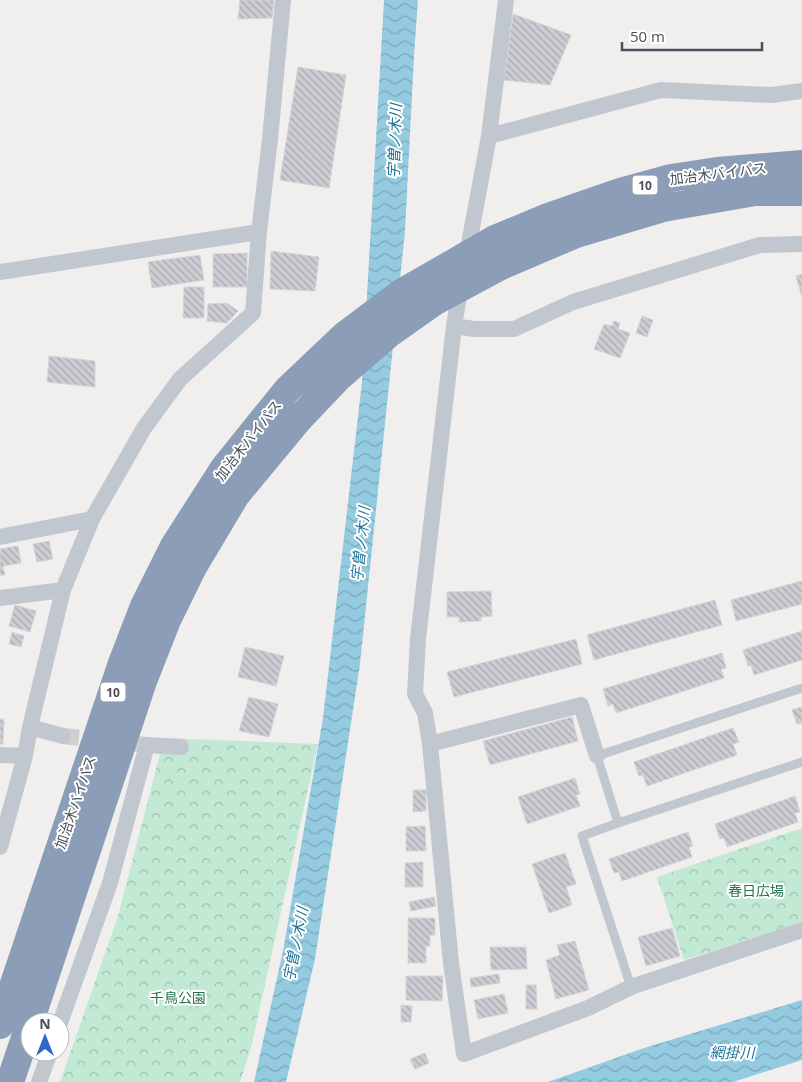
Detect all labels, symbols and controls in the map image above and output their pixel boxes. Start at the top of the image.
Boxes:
scale bar [622,20,762,52]
text: 50 m [630,26,665,46]
water label: 宇曽ノ木川 [383,101,405,179]
street label: 加治木バイパス [668,158,768,188]
road number: 10 [632,176,658,194]
street label: 加治木バイパス [210,396,286,484]
water label: 宇曽ノ木川 [346,504,374,582]
road number: 10 [100,682,126,702]
street label: 加治木バイパス [50,753,100,851]
park label: 春日広場 [728,881,784,900]
water label: 宇曽ノ木川 [278,903,312,983]
park label: 千鳥公園 [150,988,206,1007]
north arrow [20,1012,70,1062]
text: N [39,1014,51,1033]
water label: 網掛川 [709,1042,756,1062]

